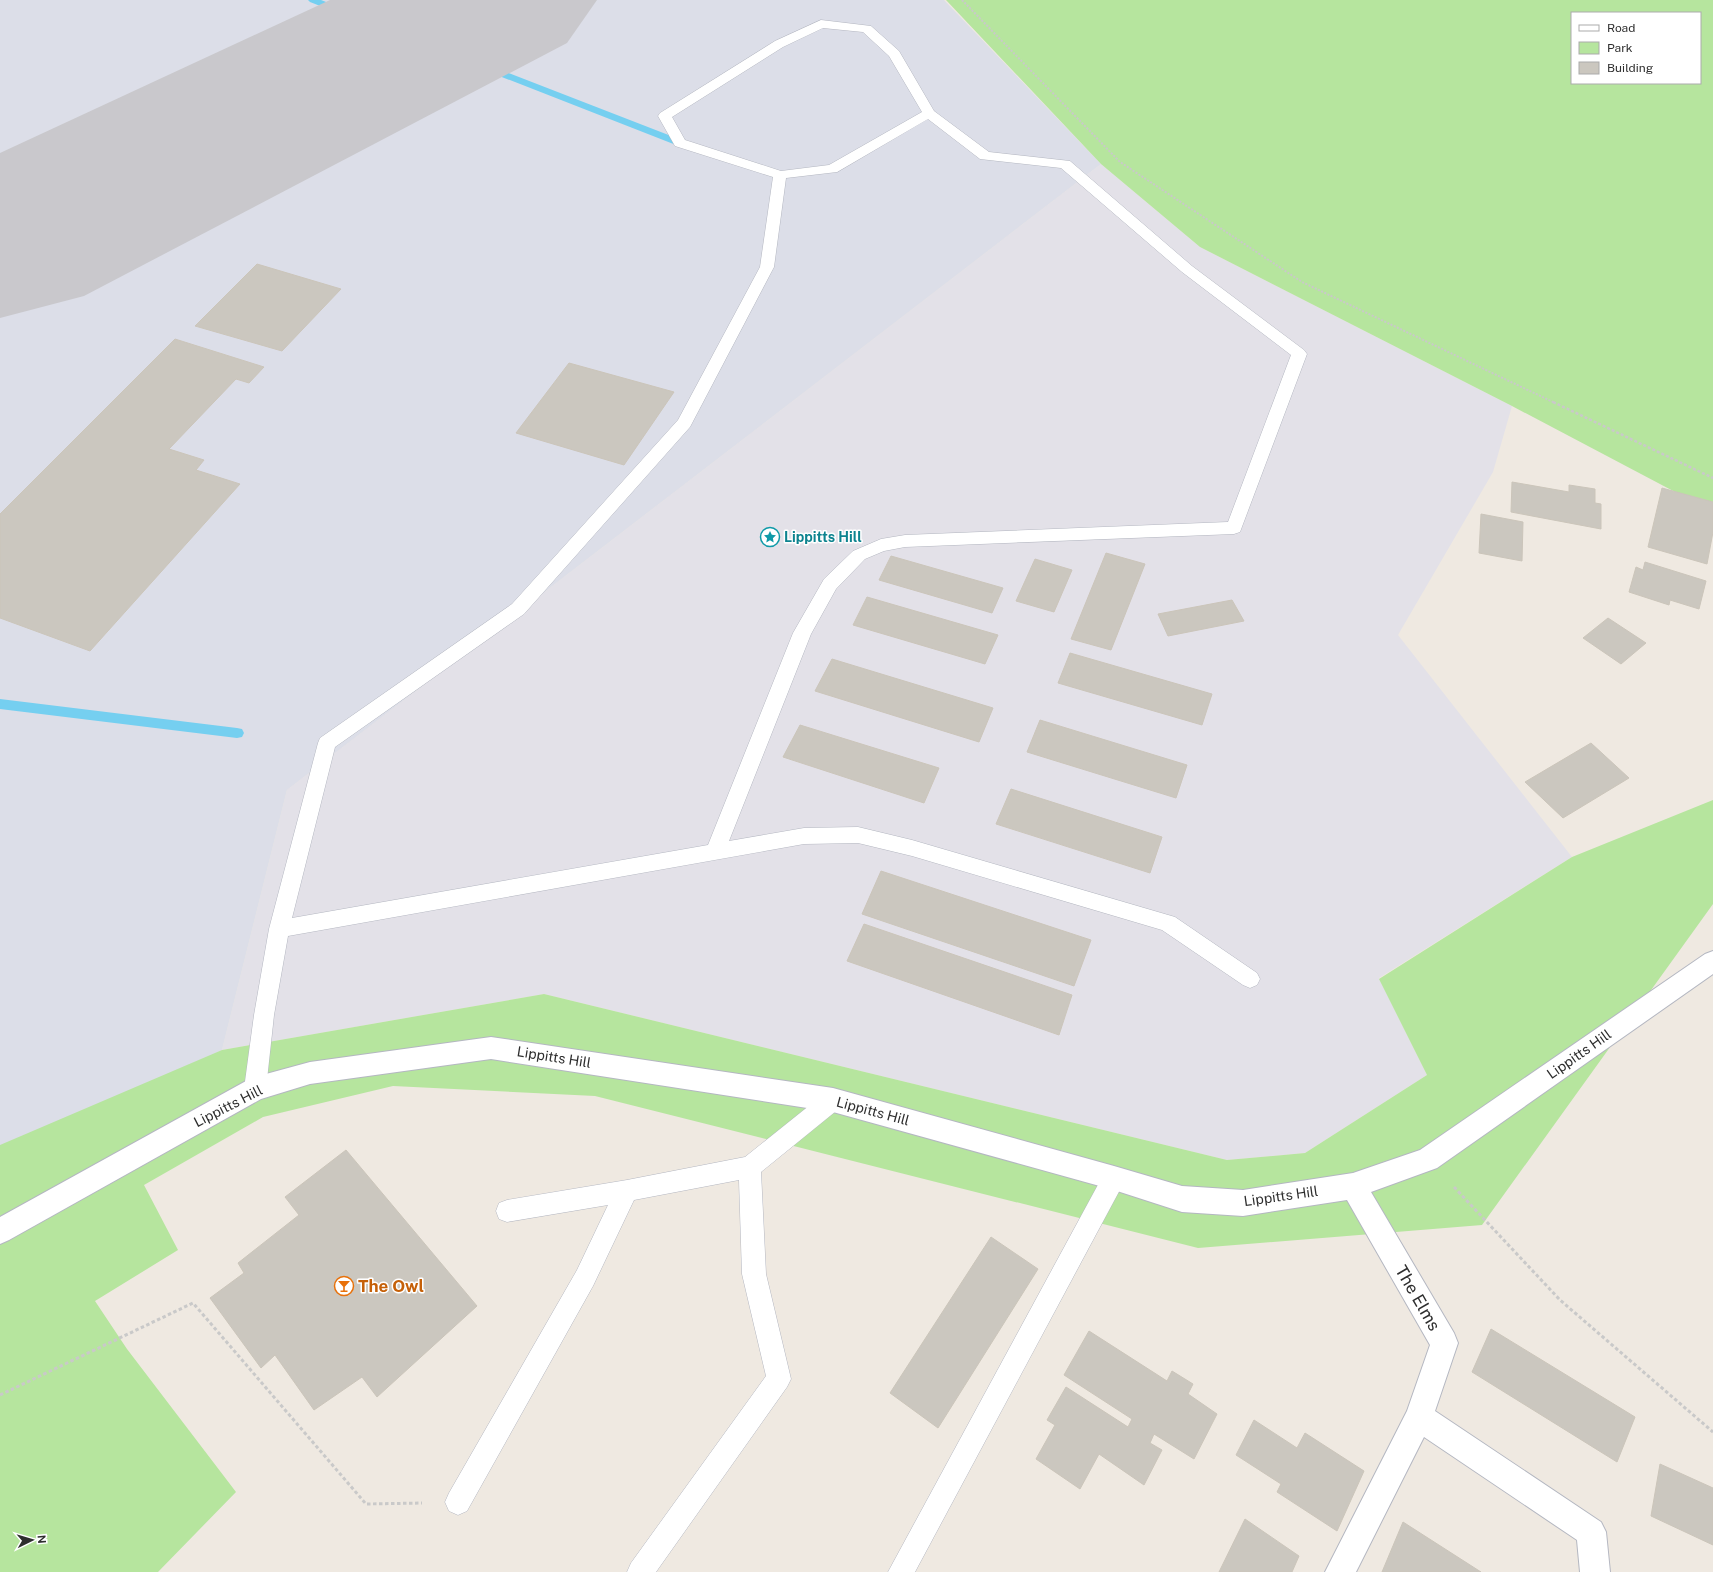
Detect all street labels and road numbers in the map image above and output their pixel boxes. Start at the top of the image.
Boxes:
street label: Lippitts Hill [1544,1026,1614,1082]
street label: Lippitts Hill [516,1043,592,1071]
street label: Lippitts Hill [191,1082,265,1130]
street label: Lippitts Hill [835,1094,911,1128]
street label: Lippitts Hill [1243,1183,1319,1209]
street label: The Elms [1391,1262,1445,1334]

